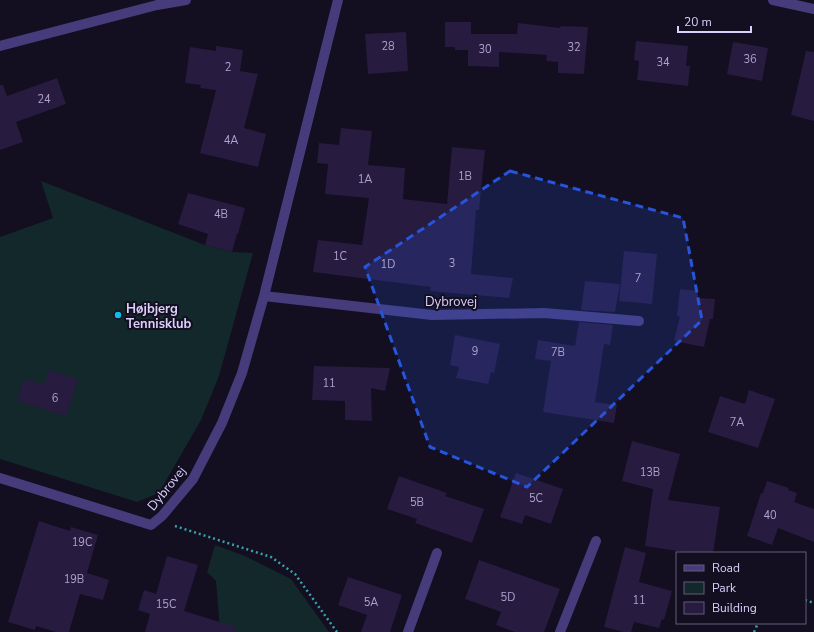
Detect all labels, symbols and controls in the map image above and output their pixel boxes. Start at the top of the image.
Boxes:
scale bar [678,8,751,34]
text: 20 m [684,14,712,30]
house number: 28 [381,39,395,54]
house number: 32 [567,40,581,55]
house number: 30 [478,42,492,57]
house number: 36 [743,52,757,67]
house number: 34 [656,55,670,70]
house number: 2 [225,60,231,75]
house number: 24 [37,92,51,107]
house number: 4A [224,133,238,148]
house number: 1B [458,169,472,184]
house number: 1A [358,172,372,187]
house number: 4B [214,207,228,222]
house number: 1C [333,249,347,264]
house number: 3 [449,256,455,271]
house number: 1D [381,257,395,272]
house number: 7 [635,271,641,286]
street label: Dybrovej [425,293,477,311]
place label: Højbjerg Tennisklub [126,300,192,333]
marker: Højbjerg Tennisklub [113,310,123,320]
house number: 9 [472,344,478,359]
house number: 7B [551,345,565,360]
house number: 11 [322,376,336,391]
house number: 6 [52,391,59,406]
house number: 7A [730,415,744,430]
street label: Dybrovej [143,463,190,515]
house number: 13B [640,465,660,480]
house number: 5C [529,491,543,506]
house number: 5B [410,495,424,510]
house number: 40 [763,508,777,523]
house number: 19C [72,535,92,550]
legend [676,552,806,624]
text: Road [712,560,740,576]
house number: 19B [64,572,84,587]
text: Park [712,580,737,596]
house number: 5D [501,590,515,605]
house number: 11 [632,593,646,608]
house number: 5A [364,595,378,610]
house number: 15C [156,597,176,612]
text: Building [712,600,757,616]

